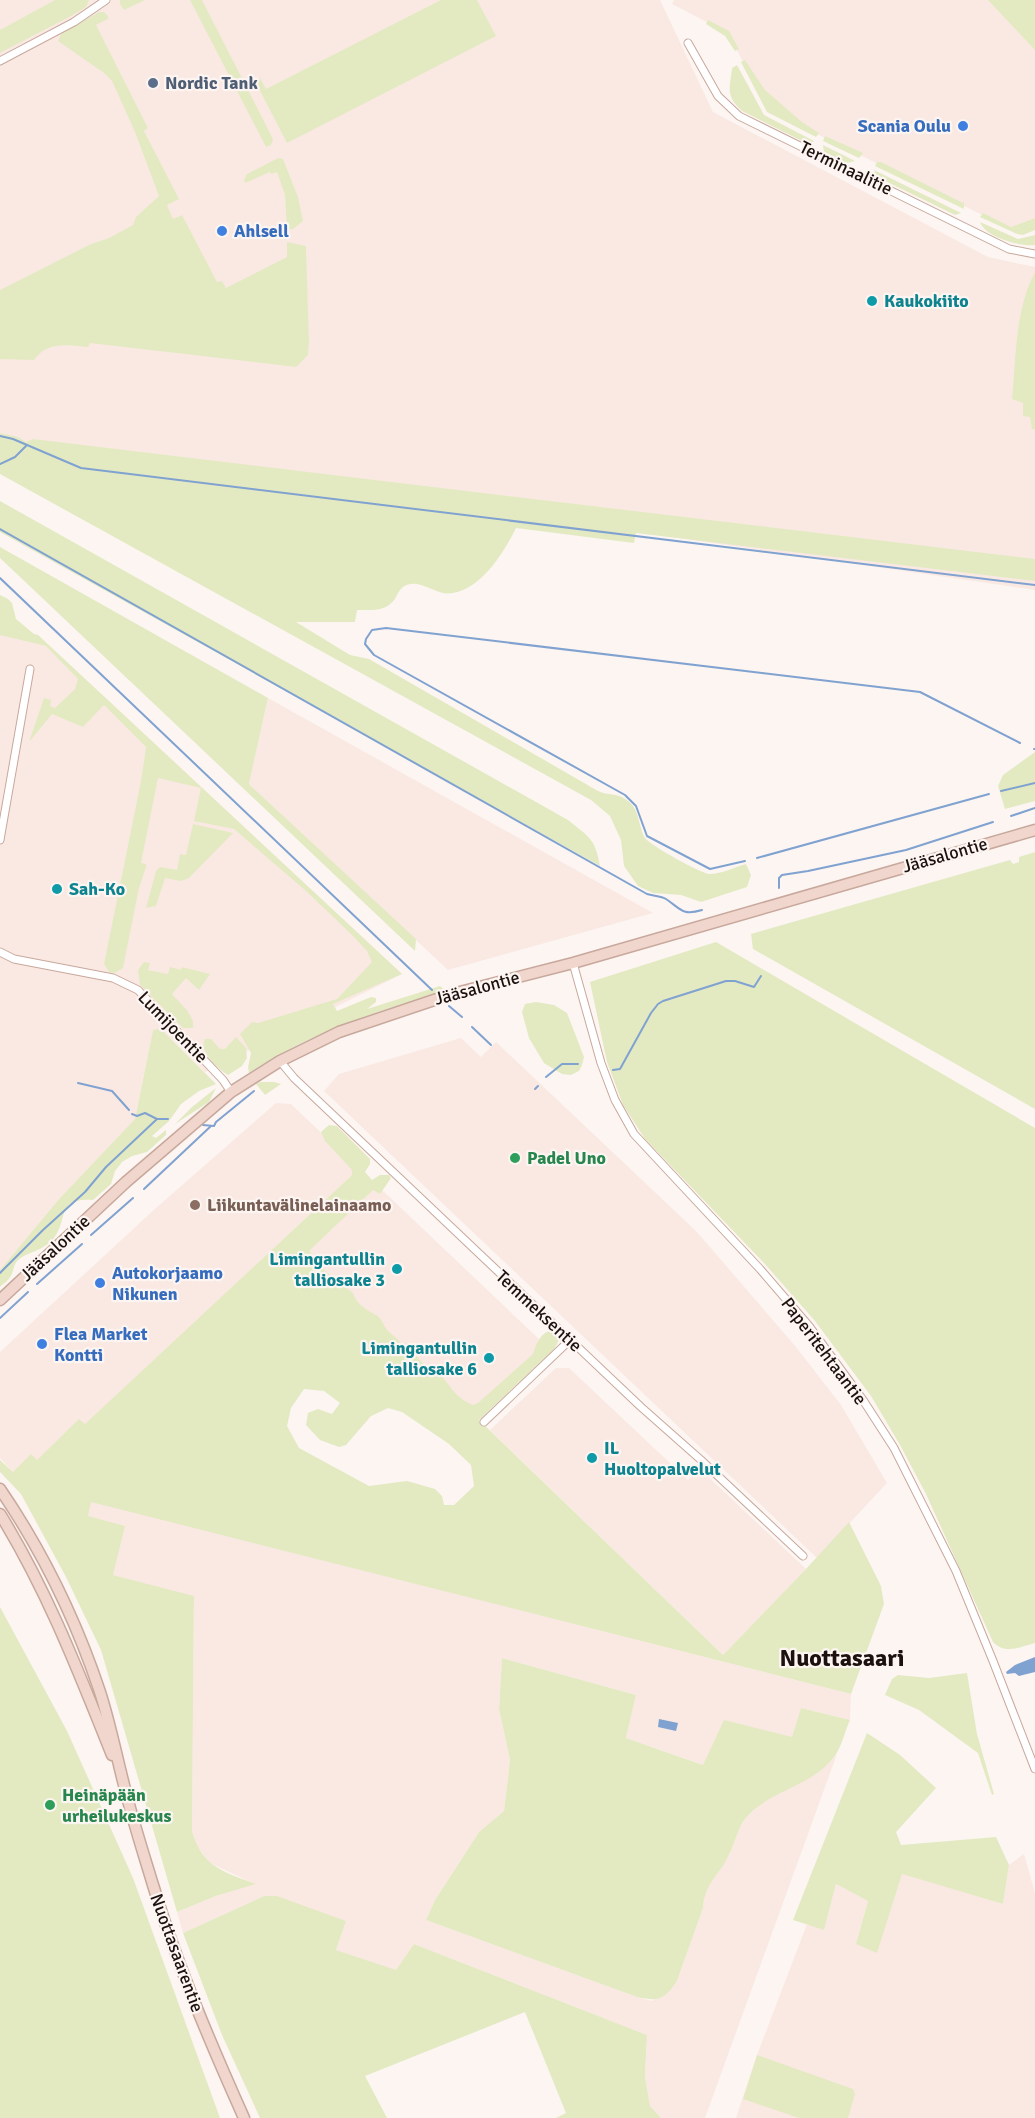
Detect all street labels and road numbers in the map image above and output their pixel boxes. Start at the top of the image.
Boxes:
street label: Terminaalitie [796,136,896,200]
street label: Jääsalontie [900,832,990,878]
street label: Jääsalontie [432,966,522,1010]
street label: Lumijoentie [133,986,213,1068]
street label: Jääsalontie [16,1210,94,1286]
street label: Temmeksentie [491,1265,587,1357]
street label: Paperitehtaantie [776,1293,872,1409]
street label: Nuottasaarentie [145,1891,209,2015]

